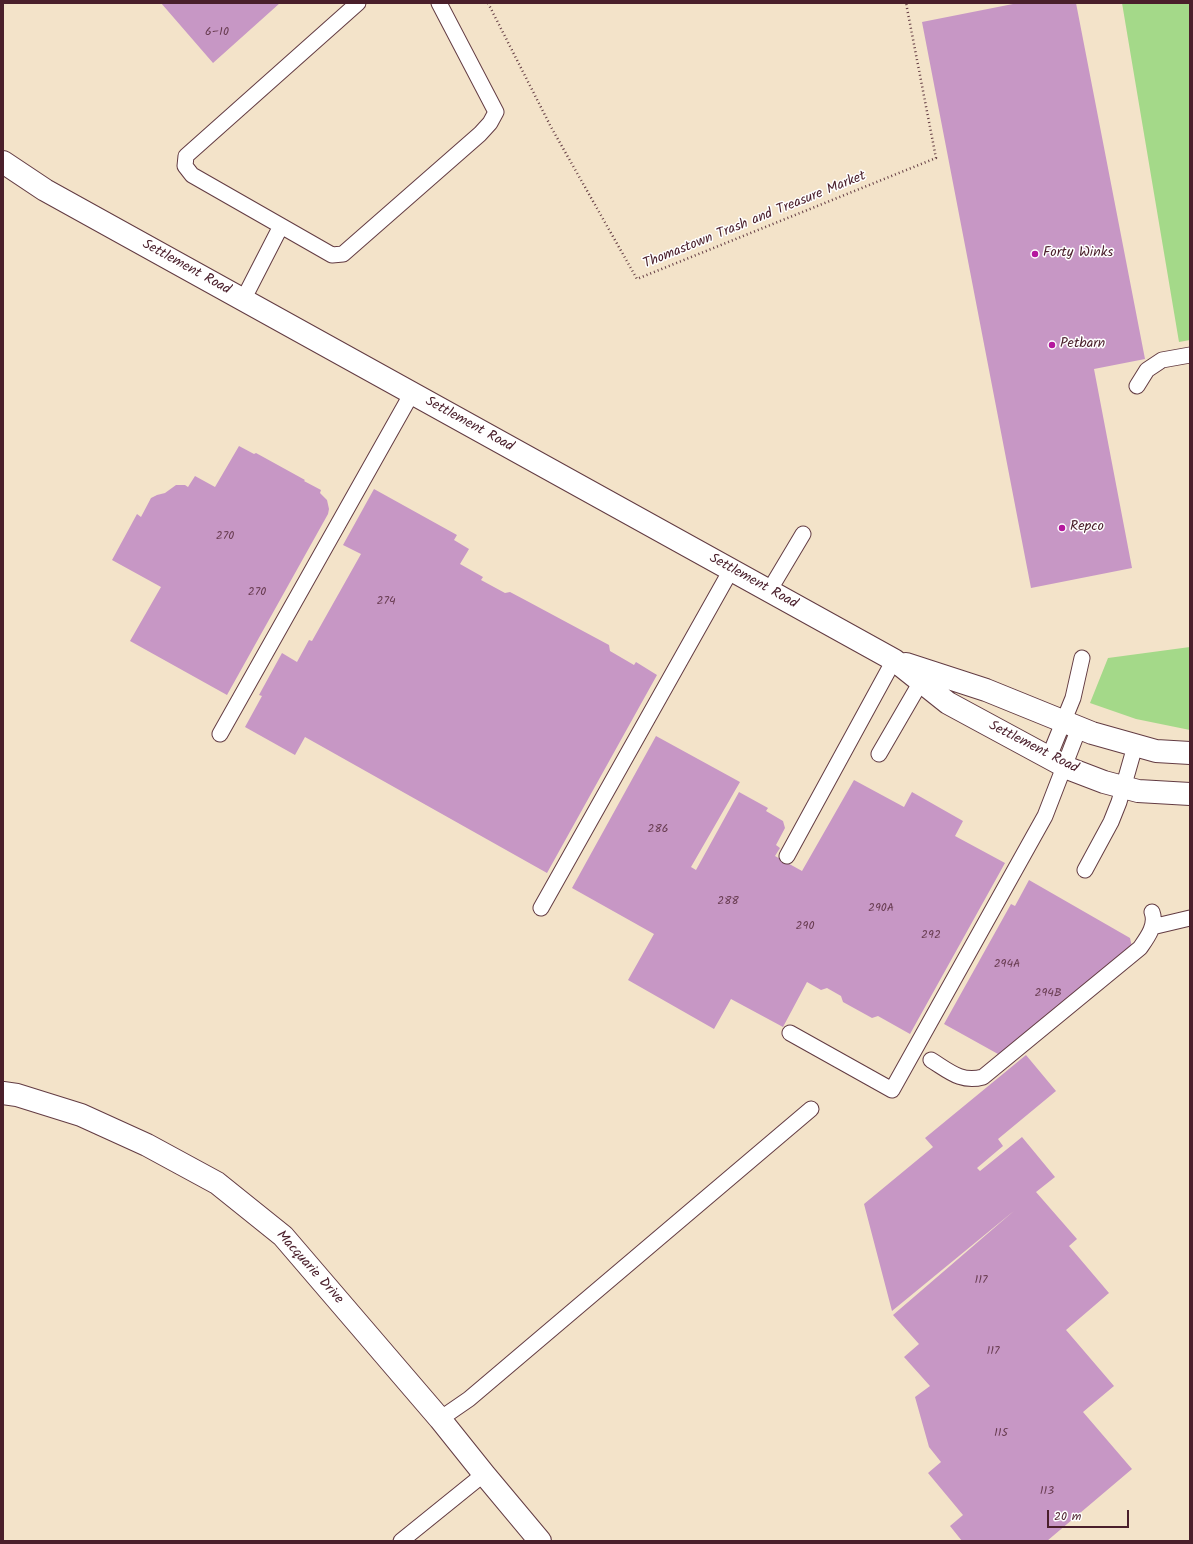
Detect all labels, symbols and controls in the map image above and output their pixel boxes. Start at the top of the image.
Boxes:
house number: 6–10 [205,26,229,40]
street label: Thomastown Trash and Treasure Market [641,169,869,273]
street label: Settlement Road [139,237,233,299]
place label: Forty Winks [1043,246,1113,262]
marker: Forty Winks [1030,249,1040,259]
place label: Petbarn [1060,337,1105,353]
marker: Petbarn [1047,340,1057,350]
street label: Settlement Road [422,394,516,456]
place label: Repco [1070,520,1104,536]
marker: Repco [1057,523,1067,533]
house number: 270 [216,530,234,544]
street label: Settlement Road [706,551,800,613]
house number: 270 [248,586,266,600]
house number: 274 [376,595,396,609]
street label: Settlement Road [985,718,1081,778]
house number: 286 [648,823,668,837]
house number: 288 [717,895,739,909]
house number: 290A [868,902,894,916]
house number: 290 [796,920,814,934]
house number: 292 [921,929,941,943]
house number: 294A [994,958,1020,972]
house number: 294B [1034,987,1062,1001]
street label: Macquarie Drive [272,1228,346,1308]
house number: 117 [974,1274,988,1288]
house number: 117 [986,1345,1000,1359]
house number: 115 [994,1427,1008,1441]
house number: 113 [1040,1485,1054,1499]
scale bar [1049,1502,1131,1528]
text: 20 m [1054,1507,1081,1526]

